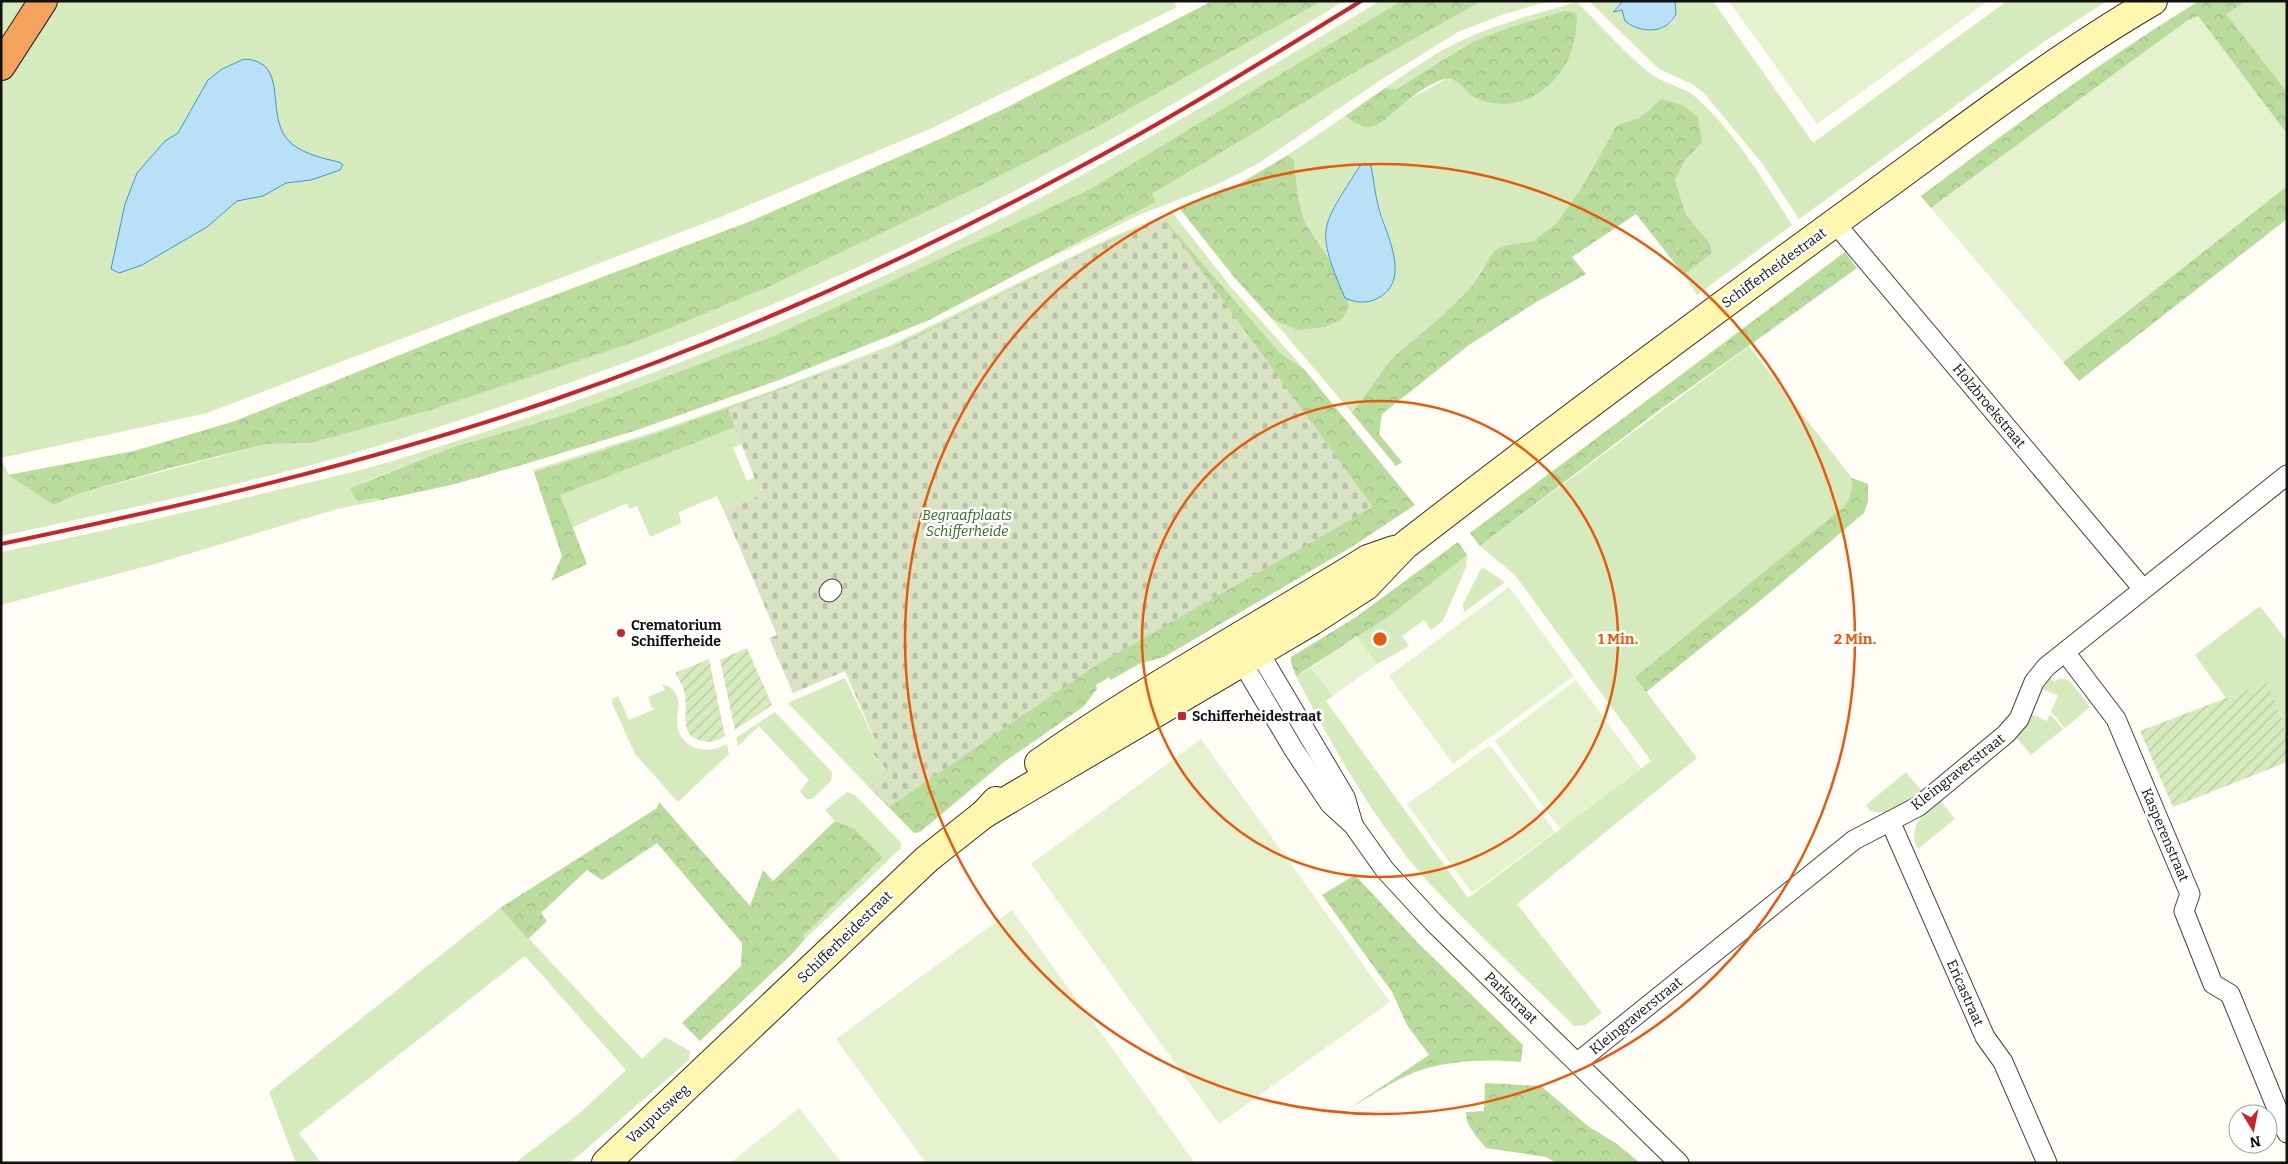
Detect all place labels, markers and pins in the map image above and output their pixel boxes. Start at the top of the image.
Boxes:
place label: Crematorium Schifferheide [631,617,722,650]
marker: Crematorium Schifferheide [615,627,627,639]
centre of rings [1371,630,1389,648]
place label: Schifferheidestraat [1192,708,1322,725]
marker: Schifferheidestraat [1176,710,1188,722]

